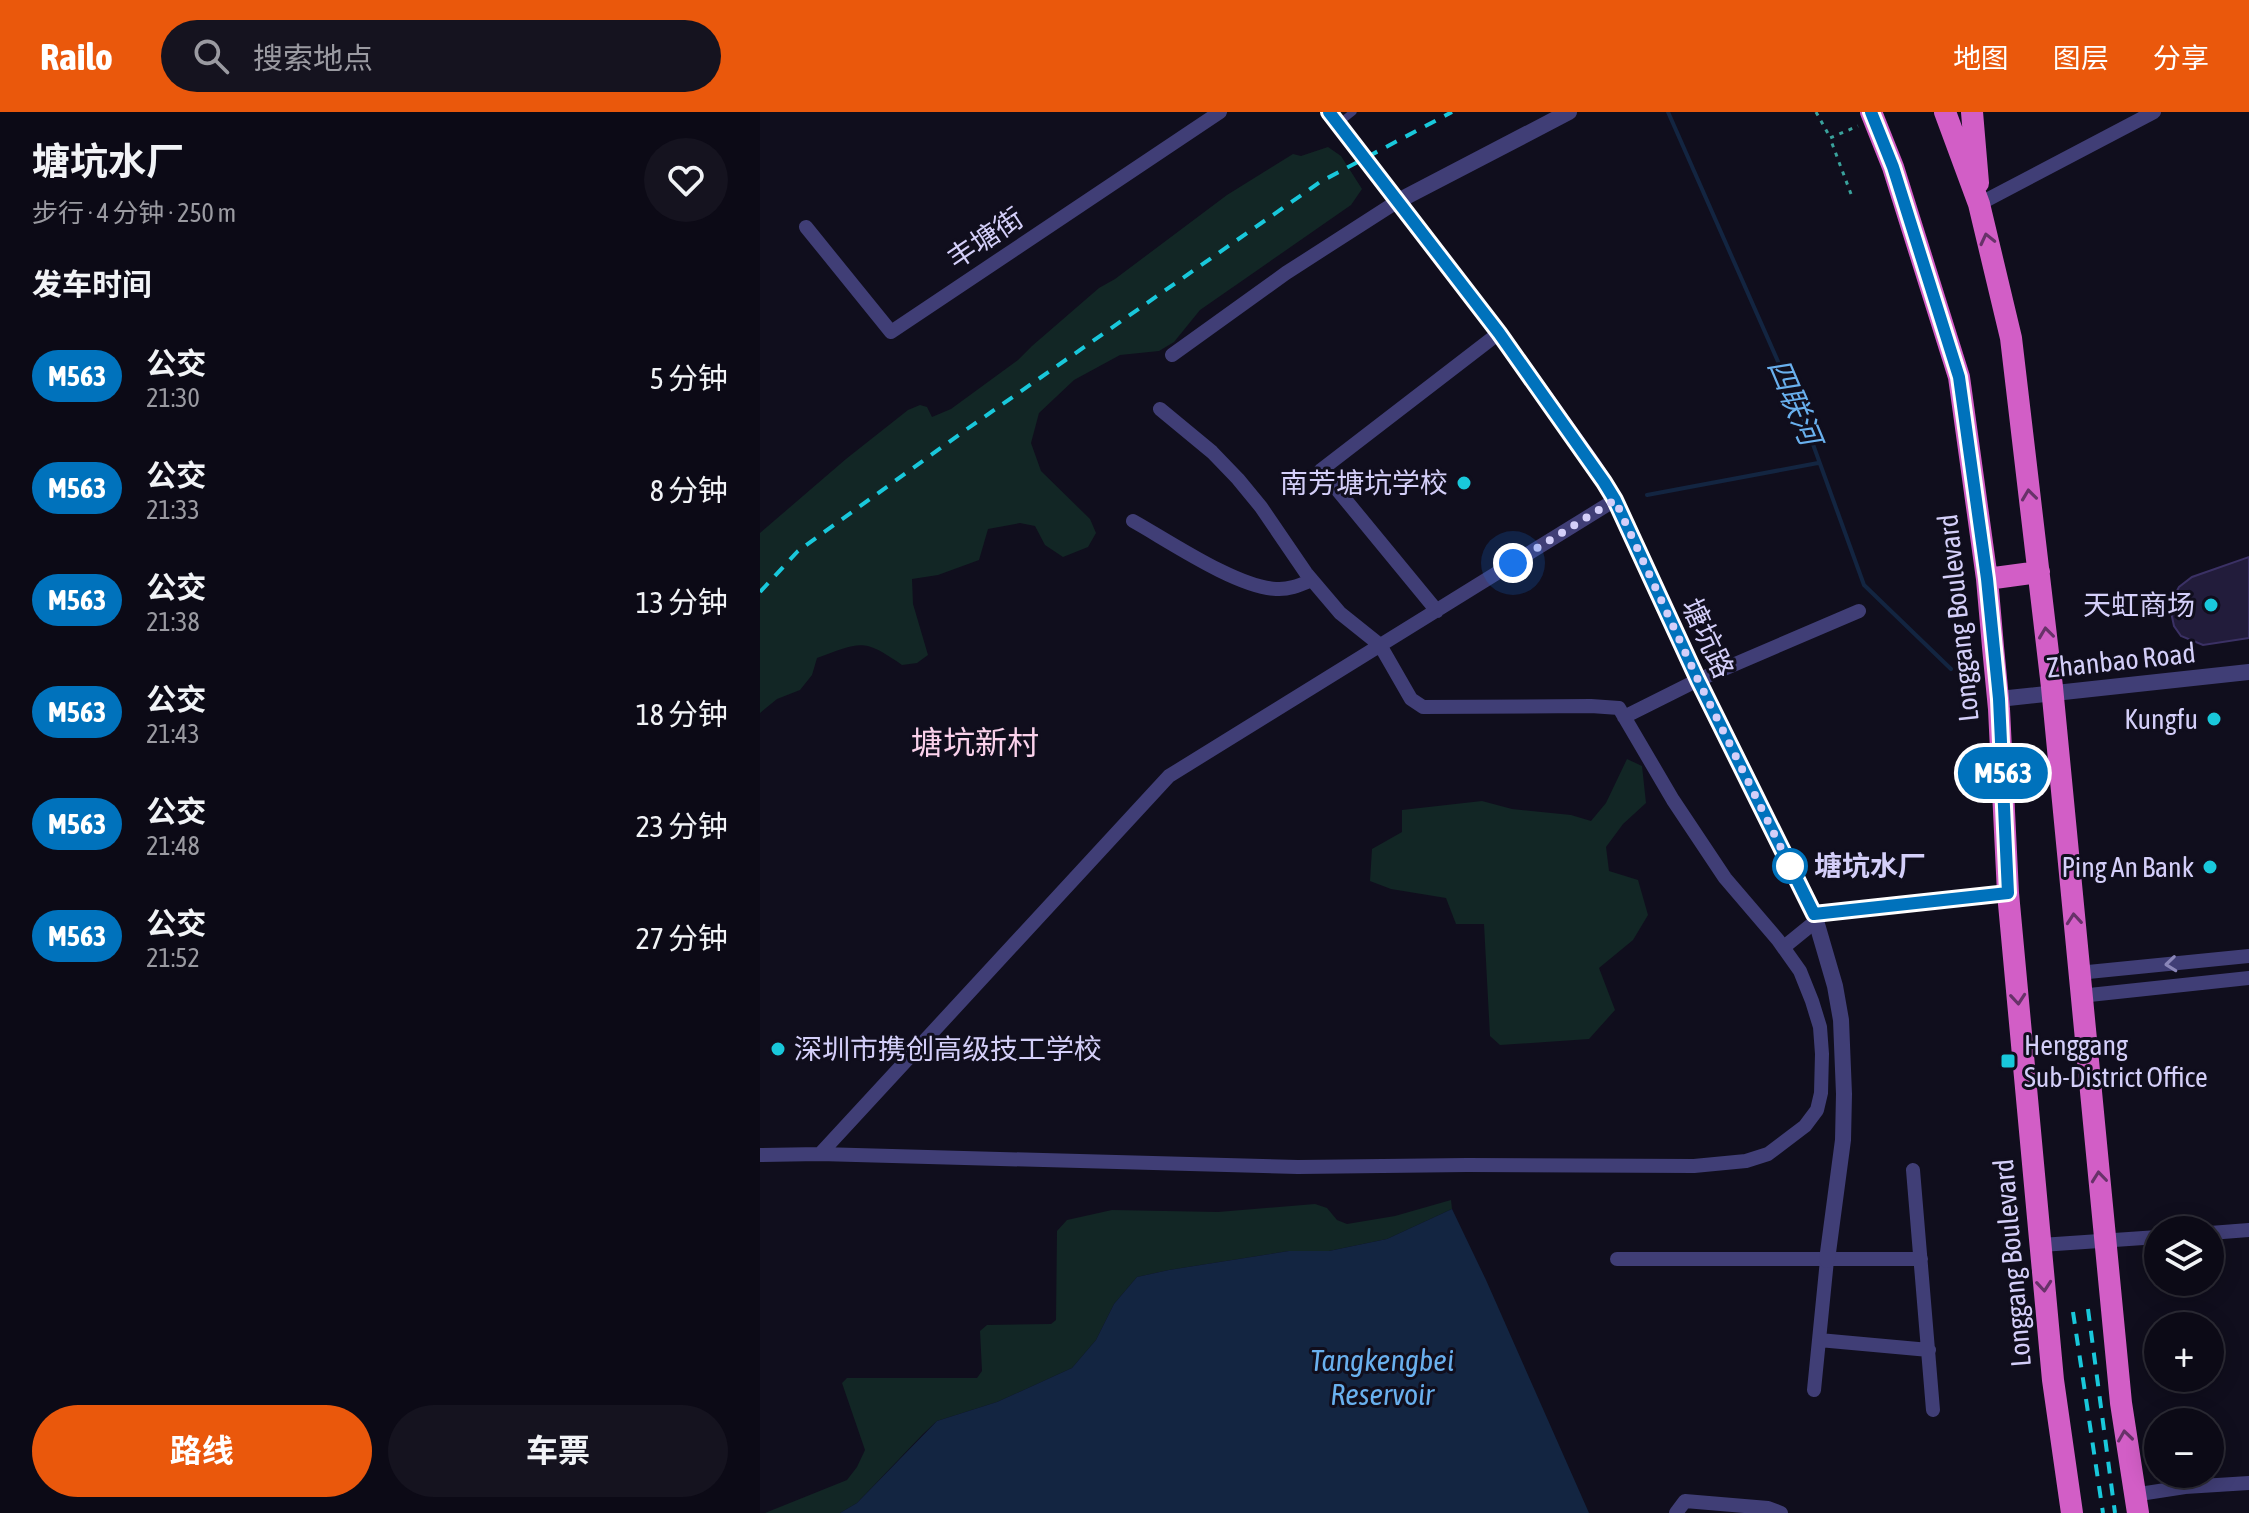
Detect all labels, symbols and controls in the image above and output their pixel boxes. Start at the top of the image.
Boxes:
search box [161,20,721,92]
icon: search [189,34,233,78]
text: Railo [40,35,113,78]
text: 搜索地点 [253,41,373,75]
text: 地图 [1953,42,2009,74]
text: 图层 [2053,42,2109,74]
text: 分享 [2153,42,2209,74]
button: heart [644,138,728,222]
text: 塘坑水厂 [32,140,184,183]
text: 步行 · 4 分钟 · 250 m [32,198,236,228]
street label: 丰塘街 [941,201,1029,275]
one-way arrow [1980,232,1997,246]
text: 发车时间 [32,267,152,301]
text: 公交 [146,346,206,380]
water label: 四联河 [1762,354,1830,454]
text: M563 [48,360,106,392]
text: 5 分钟 [650,361,728,395]
text: 21:30 [146,383,200,413]
text: 公交 [146,458,206,492]
place label: 南芳塘坑学校 [1280,467,1448,499]
text: M563 [48,472,106,504]
text: 8 分钟 [650,473,728,507]
marker: 南芳塘坑学校 [1455,474,1473,492]
one-way arrow [2021,488,2038,501]
text: 21:33 [146,495,200,525]
street label: Longgang Boulevard [1931,513,1985,723]
your location [1493,543,1533,583]
text: 公交 [146,570,206,604]
text: M563 [48,584,106,616]
text: 13 分钟 [636,585,728,619]
place label: 天虹商场 [2083,589,2195,621]
street label: 塘坑路 [1676,593,1740,683]
marker: 天虹商场 [2202,596,2220,614]
text: 21:38 [146,607,200,637]
one-way arrow [2037,626,2054,639]
street label: Zhanbao Road [2045,636,2197,684]
text: 公交 [146,682,206,716]
text: M563 [48,696,106,728]
text: 18 分钟 [636,697,728,731]
place label: Kungfu [2124,703,2198,735]
marker: Kungfu [2205,710,2223,728]
text: 21:43 [146,719,200,749]
district label: 塘坑新村 [911,724,1039,761]
line badge: M563 [1947,747,2059,799]
text: M563 [1974,757,2032,789]
text: 公交 [146,794,206,828]
text: M563 [48,808,106,840]
text: 23 分钟 [636,809,728,843]
text: 21:48 [146,831,200,861]
marker: 塘坑水厂 [1773,849,1807,883]
place label: 塘坑水厂 [1814,850,1926,882]
place label: Ping An Bank [2062,851,2194,883]
marker: Ping An Bank [2201,858,2219,876]
text: 公交 [146,906,206,940]
one-way arrow [2065,912,2082,925]
text: M563 [48,920,106,952]
text: 27 分钟 [636,921,728,955]
text: 21:52 [146,943,200,973]
one-way arrow [2164,955,2177,972]
one-way arrow [2009,993,2026,1006]
place label: Henggang Sub-District Office [2024,1029,2208,1093]
place label: 深圳市携创高级技工学校 [794,1033,1102,1065]
marker: 深圳市携创高级技工学校 [769,1040,787,1058]
marker: Henggang Sub-District Office [1999,1052,2017,1070]
street label: Longgang Boulevard [1987,1158,2037,1368]
one-way arrow [2090,1170,2107,1183]
map controls [2144,1216,2224,1488]
button: layers [2144,1216,2224,1296]
one-way arrow [2036,1280,2053,1293]
button: + [2144,1312,2224,1392]
water label: Tangkengbei Reservoir [1310,1343,1454,1411]
button: 路线 [32,1405,372,1497]
button: 车票 [388,1405,728,1497]
button: − [2144,1408,2224,1488]
one-way arrow [2117,1429,2134,1443]

